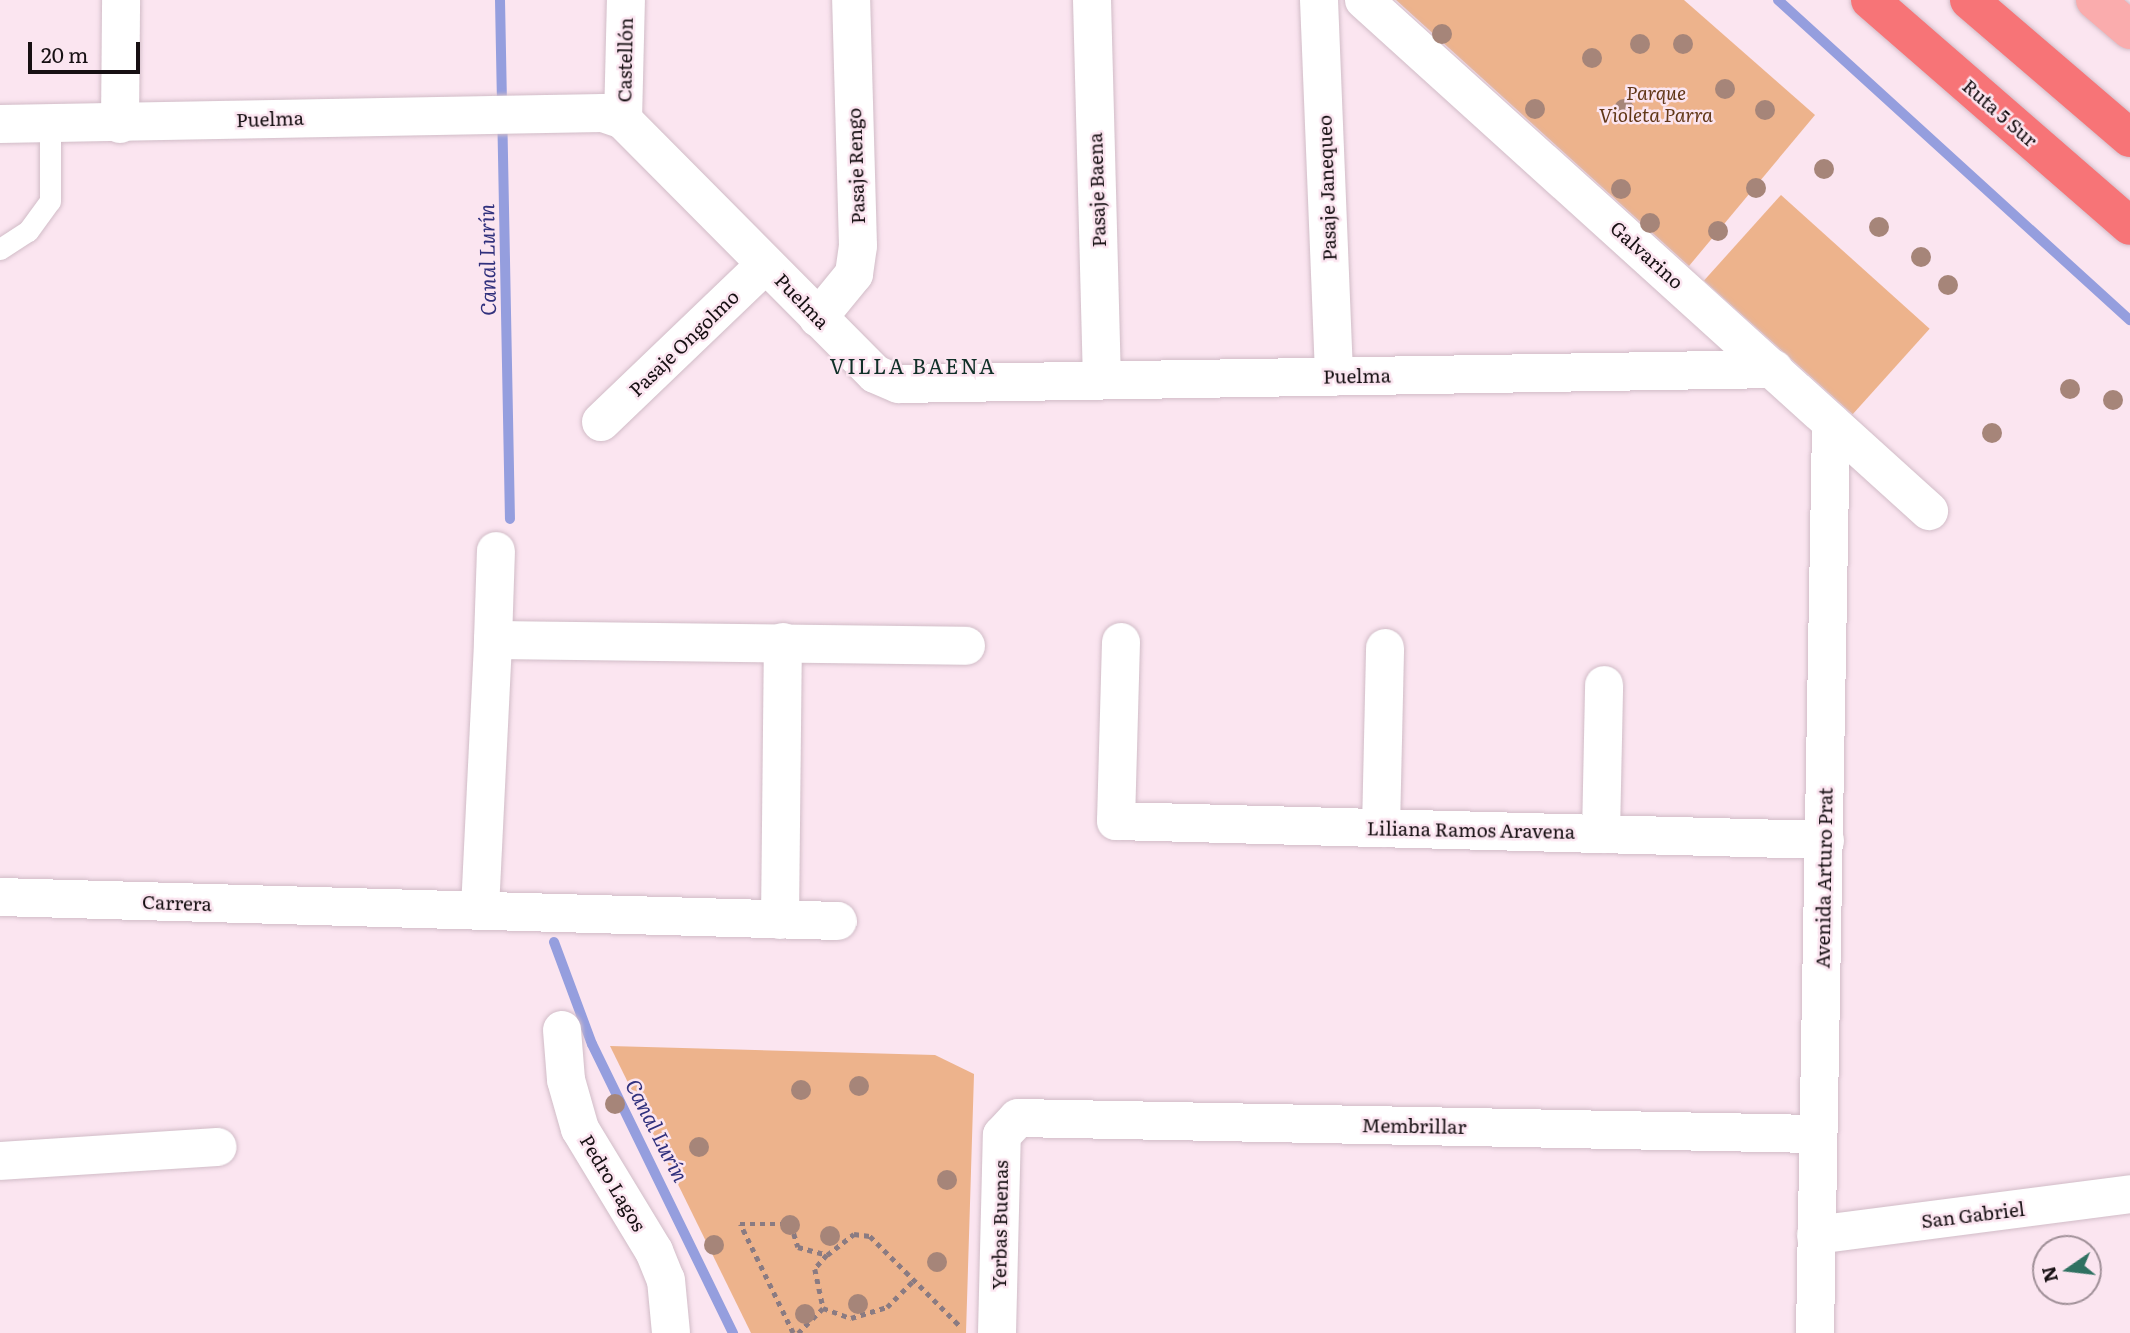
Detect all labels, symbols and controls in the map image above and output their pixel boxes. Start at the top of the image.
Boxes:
street label: Castellón [613,17,637,103]
scale bar [32,28,144,72]
text: 20 m [41,38,88,69]
street label: Ruta 5 Sur [1958,74,2042,152]
park label: Parque Violeta Parra [1599,82,1713,126]
street label: Puelma [236,106,304,132]
street label: Pasaje Rengo [843,107,869,225]
street label: Pasaje Janequeo [1313,115,1341,261]
street label: Pasaje Baena [1084,132,1110,248]
water label: Canal Lurín [472,204,500,316]
street label: Galvarino [1606,216,1688,294]
street label: Puelma [770,269,834,333]
street label: Pasaje Ongolmo [625,285,743,401]
district label: VILLA BAENA [831,352,995,378]
street label: Puelma [1323,364,1391,388]
street label: Avenida Arturo Prat [1811,787,1837,969]
street label: Liliana Ramos Aravena [1367,817,1575,843]
street label: Carrera [142,890,212,916]
water label: Canal Lurín [621,1074,695,1186]
street label: Membrillar [1361,1114,1467,1138]
street label: Pedro Lagos [575,1131,651,1235]
street label: Yerbas Buenas [987,1160,1013,1290]
street label: San Gabriel [1920,1197,2026,1233]
north arrow [2032,1235,2102,1305]
text: N [2033,1263,2064,1286]

